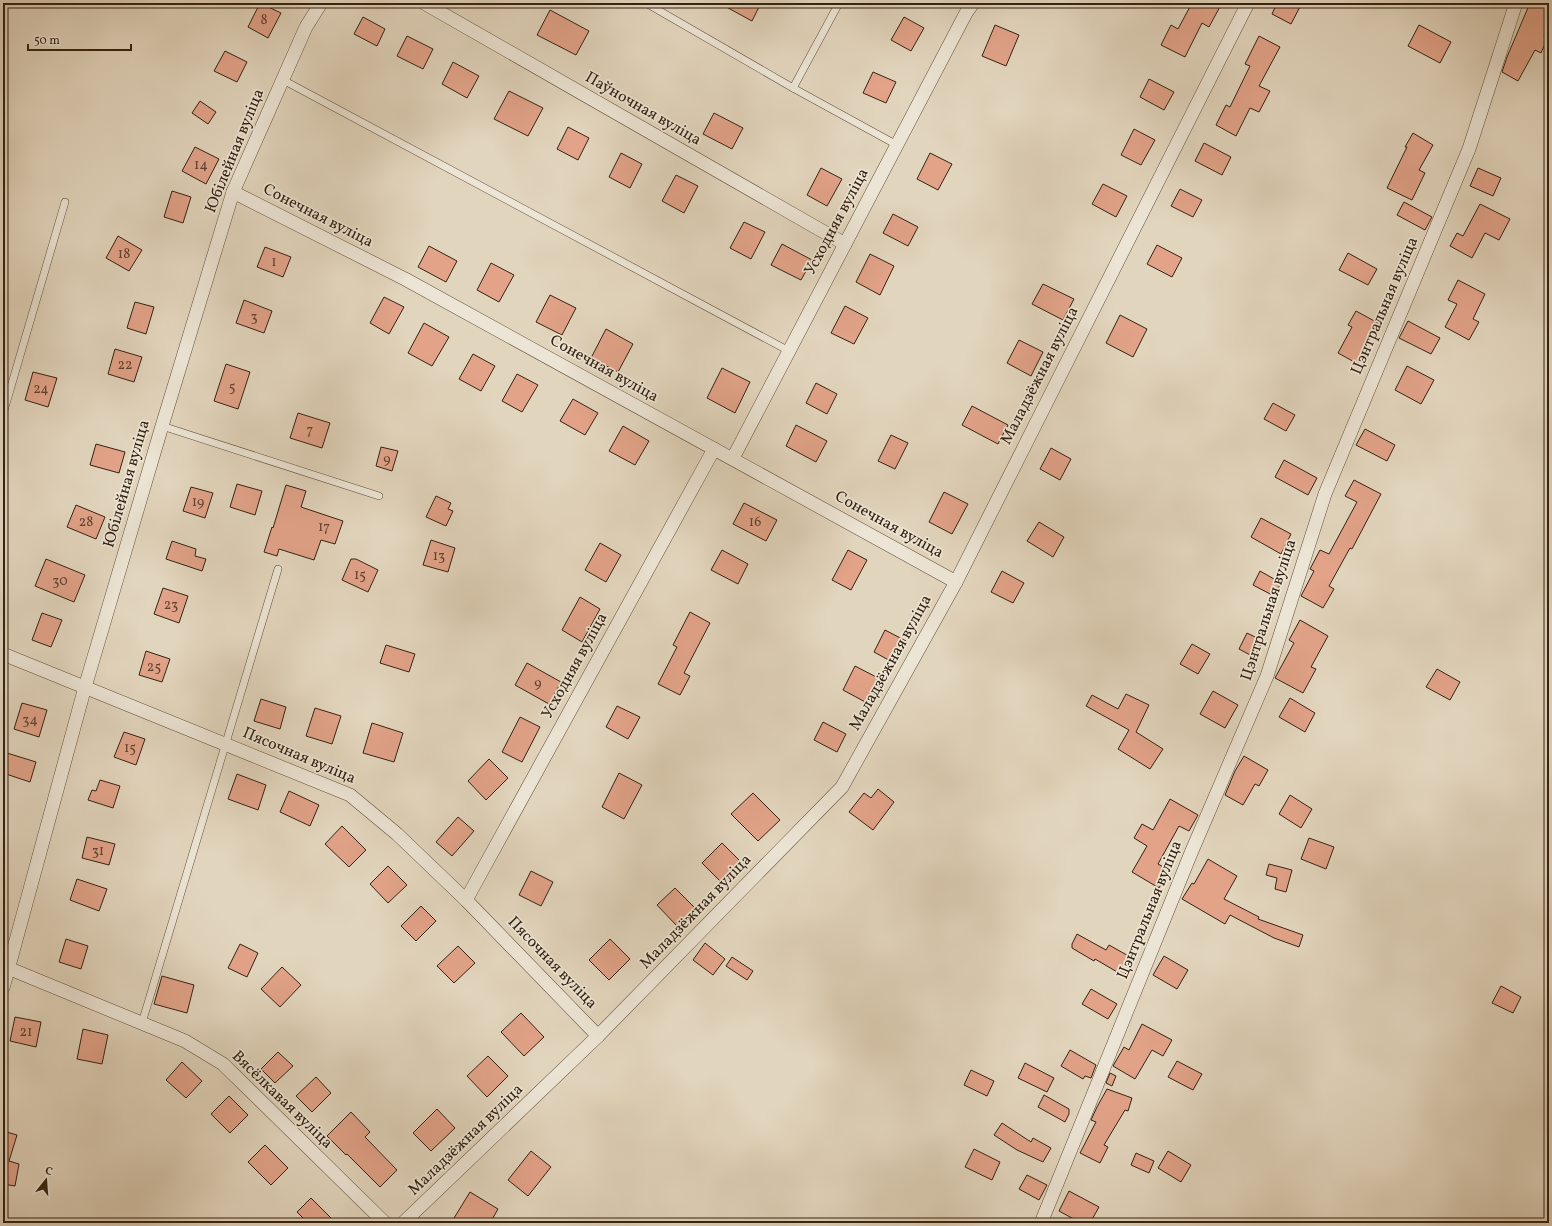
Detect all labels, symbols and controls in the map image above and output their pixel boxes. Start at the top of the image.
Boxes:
house number: 8 [260,11,268,30]
scale bar [28,26,131,52]
text: 50 m [34,33,60,49]
street label: Паўночная вуліца [581,67,705,151]
street label: Юбілейная вуліца [200,86,270,216]
house number: 14 [194,156,208,175]
street label: Усходняя вуліца [800,165,874,279]
street label: Сонечная вуліца [259,179,377,253]
street label: Цэнтральная вуліца [1346,234,1424,378]
house number: 18 [118,245,130,264]
house number: 1 [271,253,277,272]
street label: Маладзёжная вуліца [996,303,1084,449]
house number: 3 [250,308,258,327]
street label: Сонечная вуліца [546,330,662,408]
house number: 22 [117,356,133,375]
house number: 5 [229,378,235,397]
house number: 24 [33,380,49,399]
street label: Юбілейная вуліца [98,418,156,550]
house number: 7 [307,421,314,440]
house number: 9 [383,450,391,469]
street label: Сонечная вуліца [831,486,947,564]
house number: 19 [192,493,204,512]
house number: 28 [79,513,93,532]
house number: 16 [749,513,761,532]
house number: 17 [318,518,330,537]
street label: Цэнтральная вуліца [1236,536,1302,684]
house number: 13 [433,547,445,566]
house number: 15 [354,566,366,585]
house number: 30 [52,572,68,591]
street label: Маладзёжная вуліца [844,591,938,735]
house number: 23 [164,596,178,615]
street label: Усходняя вуліца [537,609,613,723]
house number: 25 [147,658,161,677]
house number: 9 [534,674,542,693]
house number: 34 [22,711,38,730]
street label: Пясочная вуліца [239,722,359,790]
house number: 15 [124,739,136,758]
street label: Цэнтральная вуліца [1112,837,1188,983]
house number: 31 [92,842,104,861]
street label: Маладзёжная вуліца [635,850,757,974]
street label: Пясочная вуліца [502,912,602,1014]
house number: 21 [20,1023,32,1042]
street label: Вясёлкавая вуліца [227,1046,337,1154]
street label: Маладзёжная вуліца [404,1079,528,1201]
north arrow [26,1160,66,1200]
text: С [43,1164,54,1180]

